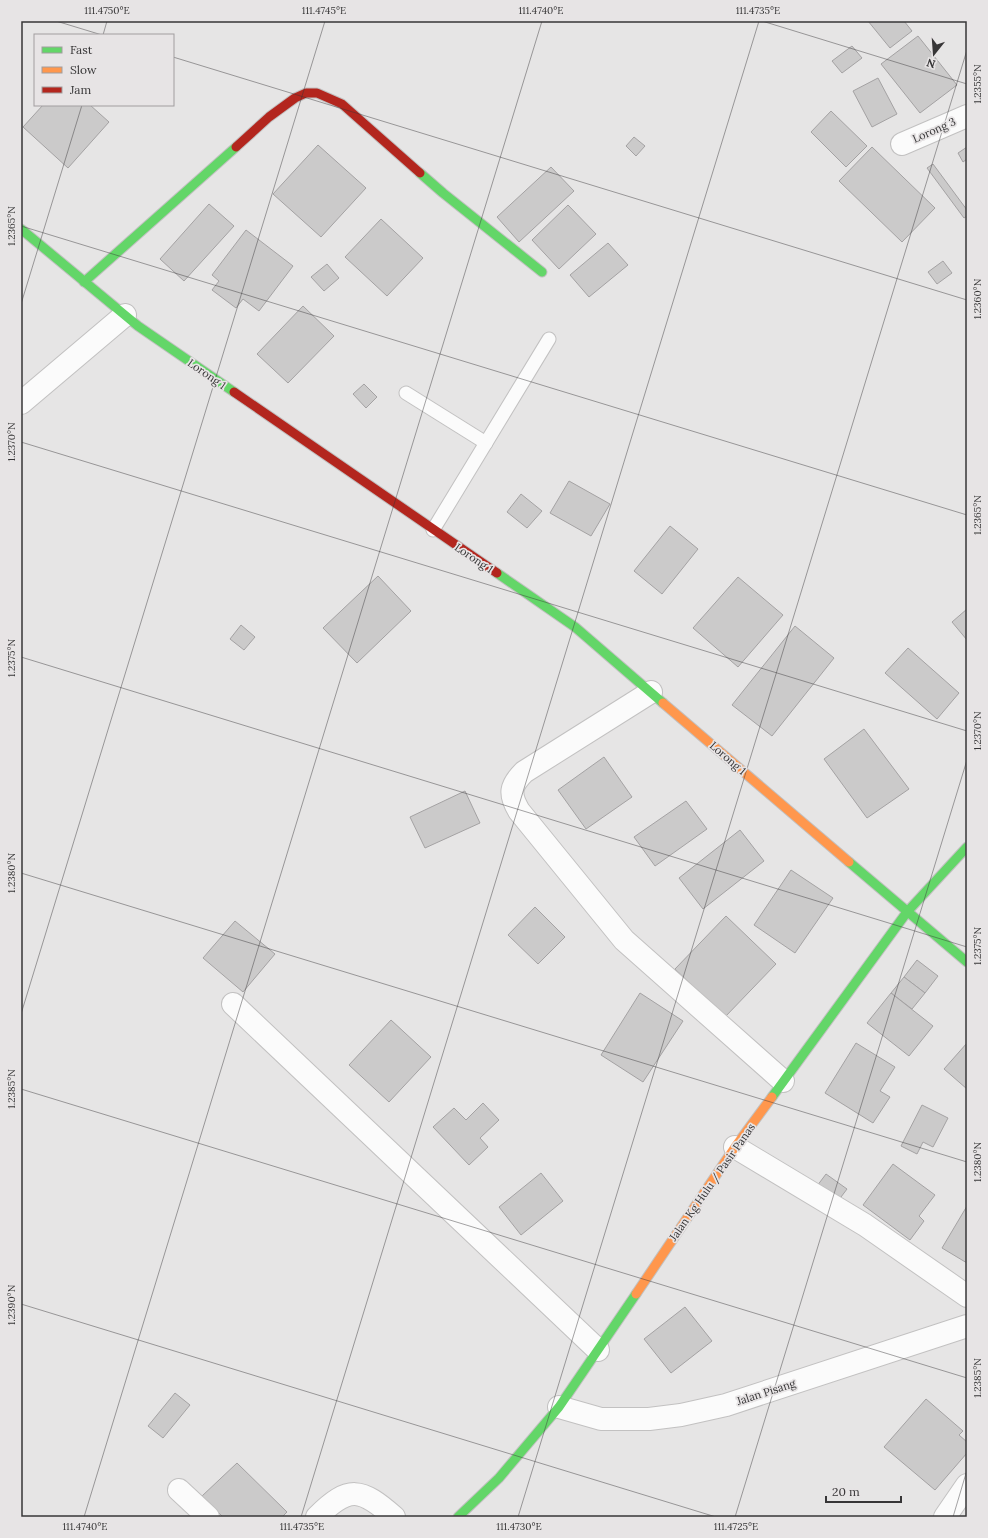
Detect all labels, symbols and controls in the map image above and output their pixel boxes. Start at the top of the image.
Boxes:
text: 111.4750°E [84,4,130,17]
text: 111.4745°E [302,4,346,17]
text: 111.4740°E [518,4,564,17]
text: 111.4735°E [736,4,780,17]
legend [34,34,174,106]
north arrow [914,34,954,74]
text: Fast [70,42,93,57]
text: N [924,55,937,72]
text: Slow [70,62,97,77]
text: 1.2355°N [971,64,984,104]
text: Jam [69,82,91,97]
street label: Lorong 3 [910,114,958,146]
text: 1.2365°N [5,206,18,246]
text: 1.2360°N [971,278,984,319]
street label: Lorong 1 [185,356,229,392]
text: 1.2370°N [5,422,18,462]
text: 1.2365°N [971,495,984,535]
street label: Lorong 1 [452,540,496,576]
text: 1.2375°N [5,638,18,677]
text: 1.2370°N [971,711,984,751]
street label: Lorong 1 [707,738,749,778]
text: 1.2380°N [5,852,18,893]
text: 1.2375°N [971,926,984,965]
text: 1.2385°N [5,1069,18,1109]
street label: Jalan Kg Hulu / Pasir Panas [666,1121,759,1245]
text: 1.2380°N [971,1141,984,1182]
text: 1.2390°N [5,1284,18,1325]
text: 1.2385°N [971,1358,984,1398]
street label: Jalan Pisang [734,1376,798,1408]
scale bar [826,1478,901,1504]
text: 20 m [832,1484,860,1499]
text: 111.4740°E [62,1520,108,1533]
text: 111.4735°E [280,1520,324,1533]
text: 111.4730°E [496,1520,542,1533]
text: 111.4725°E [714,1520,758,1533]

